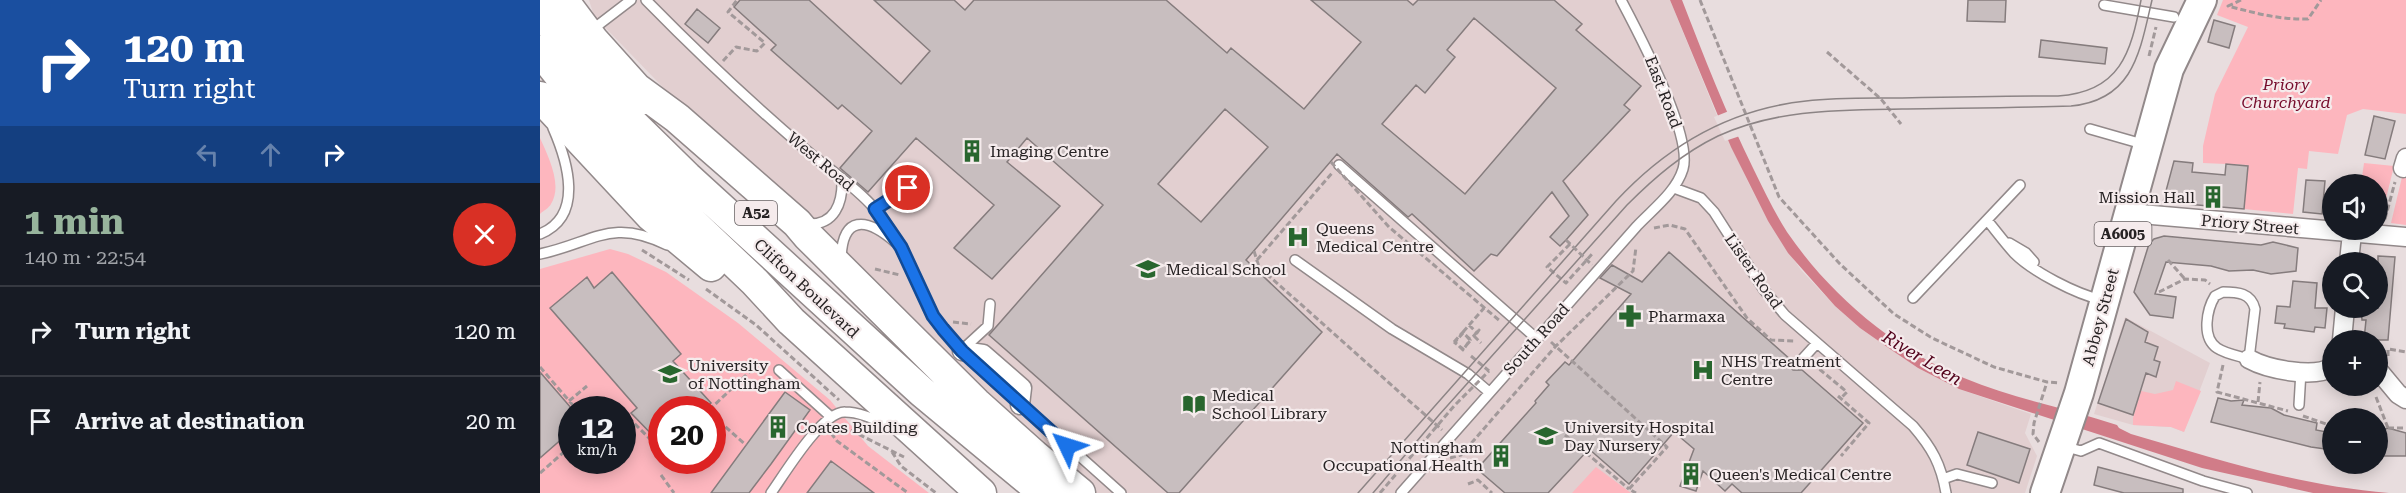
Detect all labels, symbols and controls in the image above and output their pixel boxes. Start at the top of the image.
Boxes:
text: 120 m [123,23,245,72]
icon: right [24,24,102,102]
street label: East Road [1641,53,1686,131]
text: Turn right [123,73,256,105]
park label: Priory Churchyard [2241,75,2331,112]
street label: West Road [783,128,858,195]
icon: left [191,138,224,171]
icon: ahead [254,138,287,171]
icon: right [317,138,350,171]
building icon: Imaging Centre [959,138,985,164]
place label: Imaging Centre [990,142,1109,161]
pin [882,162,933,213]
icon: arrive [891,171,924,204]
map controls [2322,174,2388,474]
button: sound [2322,174,2388,240]
building icon: Mission Hall [2200,184,2226,210]
place label: Mission Hall [2098,188,2195,207]
text: 1 min [24,201,124,243]
road number: A52 [735,201,777,225]
button: close [453,203,516,266]
street label: Priory Street [2200,211,2300,238]
place label: Queens Medical Centre [1316,219,1434,256]
road number: A6005 [2094,222,2152,246]
hospital icon: Queens Medical Centre [1285,224,1311,250]
street label: Lister Road [1721,230,1786,312]
street label: Clifton Boulevard [750,235,863,342]
text: 140 m · 22:54 [24,245,146,269]
button: search [2322,252,2388,318]
school or university icon: Medical School [1135,256,1161,282]
place label: Medical School [1166,260,1286,279]
street label: Abbey Street [2078,266,2123,368]
street label: South Road [1499,300,1573,379]
pharmacy icon: Pharmaxa [1617,303,1643,329]
place label: Pharmaxa [1648,307,1725,326]
icon: right [24,315,57,348]
text: Turn right [75,319,190,344]
text: 120 m [453,319,516,344]
water label: River Leen [1878,325,1966,389]
button: + [2322,330,2388,396]
place label: NHS Treatment Centre [1721,352,1841,389]
place label: University of Nottingham [688,356,801,393]
hospital icon: NHS Treatment Centre [1690,357,1716,383]
school or university icon: University of Nottingham [657,361,683,387]
place label: Medical School Library [1212,386,1327,423]
library icon: Medical School Library [1181,391,1207,417]
speed limit sign: 20 [648,396,726,474]
icon: arrive [24,405,57,438]
button: − [2322,408,2388,474]
text: Arrive at destination [75,409,304,434]
text: 20 m [466,409,516,434]
text: 12 [580,410,614,445]
building icon: Coates Building [765,414,791,440]
position arrow [1035,414,1099,478]
place label: Coates Building [796,418,918,437]
place label: University Hospital Day Nursery [1564,418,1714,455]
school or university icon: University Hospital Day Nursery [1533,423,1559,449]
place label: Nottingham Occupational Health [1323,438,1483,475]
text: km/h [577,441,617,459]
building icon: Nottingham Occupational Health [1488,443,1514,469]
building icon: Queen's Medical Centre [1678,461,1704,487]
place label: Queen's Medical Centre [1709,465,1892,484]

